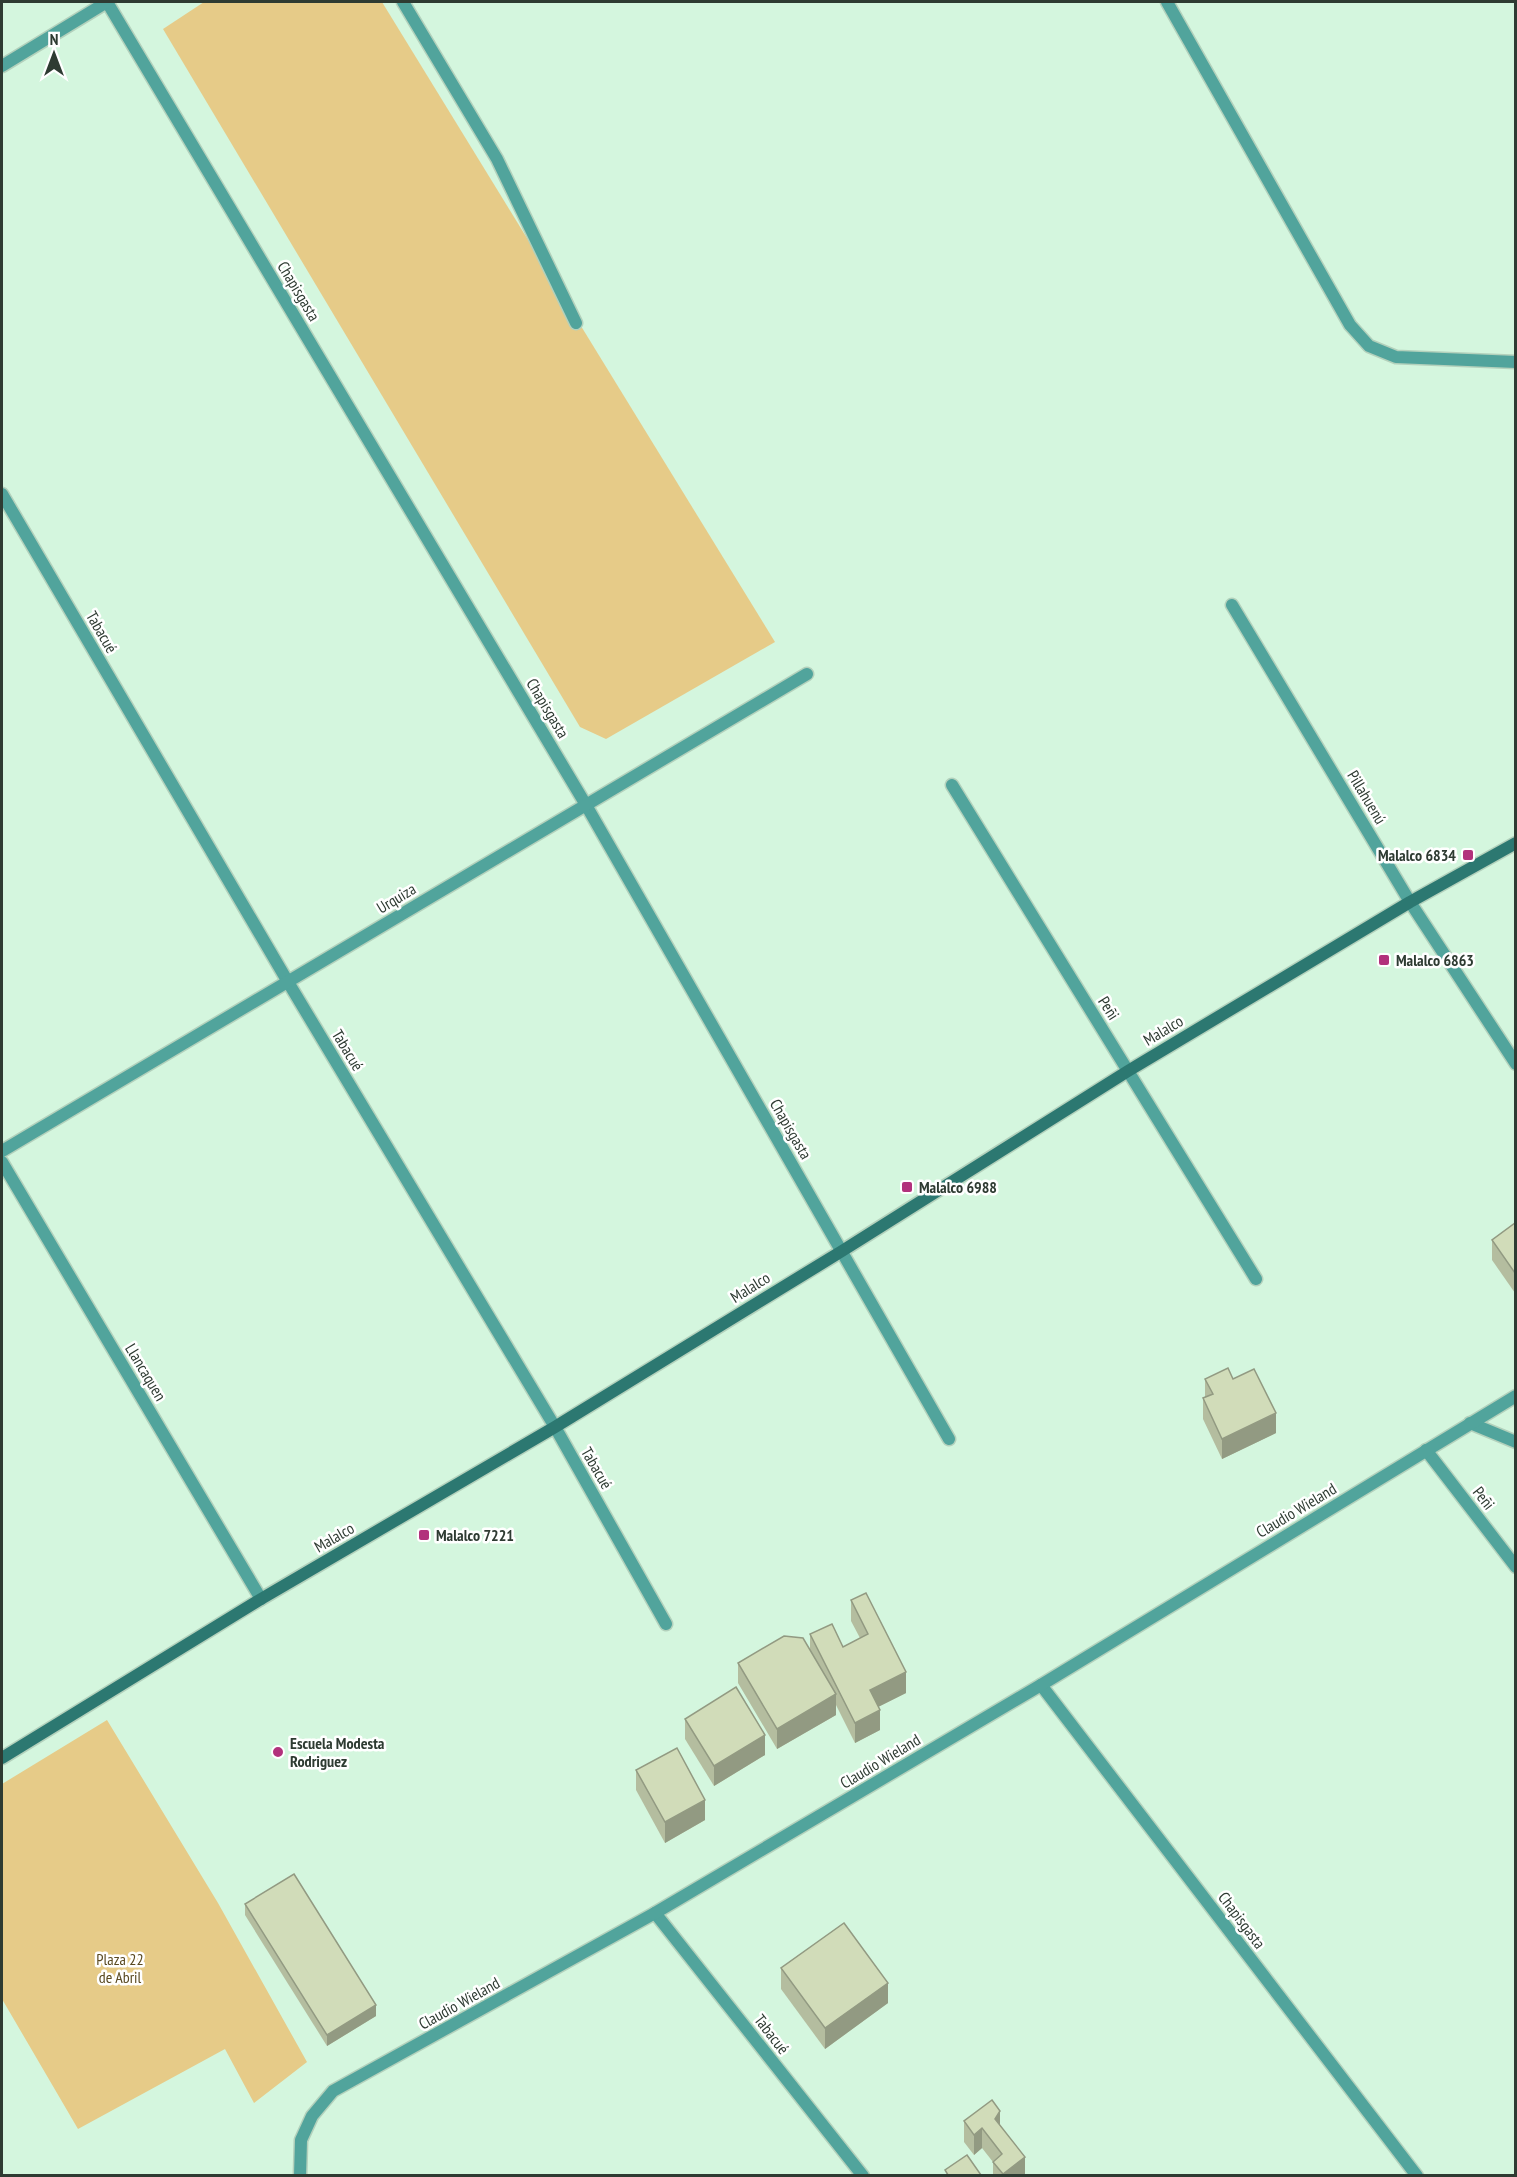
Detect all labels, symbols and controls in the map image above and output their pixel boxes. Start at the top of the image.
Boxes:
north arrow [24,24,84,84]
text: N [50,29,58,49]
street label: Chapisgasta [273,258,325,324]
street label: Tabacué [82,608,122,656]
street label: Chapisgasta [522,675,574,741]
street label: Pillahuenú [1343,767,1391,828]
place label: Malalco 6834 [1378,845,1456,865]
marker: Malalco 6834 [1461,848,1475,862]
street label: Urquiza [373,879,419,917]
place label: Malalco 6863 [1396,950,1474,970]
marker: Malalco 6863 [1377,953,1391,967]
street label: Peñi [1094,993,1124,1023]
street label: Malalco [1140,1010,1187,1050]
street label: Tabacué [328,1026,368,1074]
street label: Chapisgasta [766,1095,816,1163]
place label: Malalco 6988 [919,1177,997,1197]
marker: Malalco 6988 [900,1180,914,1194]
street label: Malalco [727,1267,774,1307]
street label: Llancaquen [121,1340,171,1404]
street label: Tabacué [577,1444,617,1492]
street label: Claudio Wieland [1252,1478,1340,1542]
street label: Peñi [1469,1482,1499,1514]
street label: Malalco [310,1518,358,1556]
place label: Malalco 7221 [436,1525,514,1545]
marker: Malalco 7221 [417,1528,431,1542]
street label: Claudio Wieland [836,1729,924,1793]
place label: Escuela Modesta Rodriguez [290,1733,385,1771]
marker: Escuela Modesta Rodriguez [271,1745,285,1759]
street label: Chapisgasta [1214,1888,1270,1952]
park label: Plaza 22 de Abril [96,1949,144,1987]
street label: Claudio Wieland [415,1972,503,2034]
street label: Tabacué [750,2010,794,2058]

